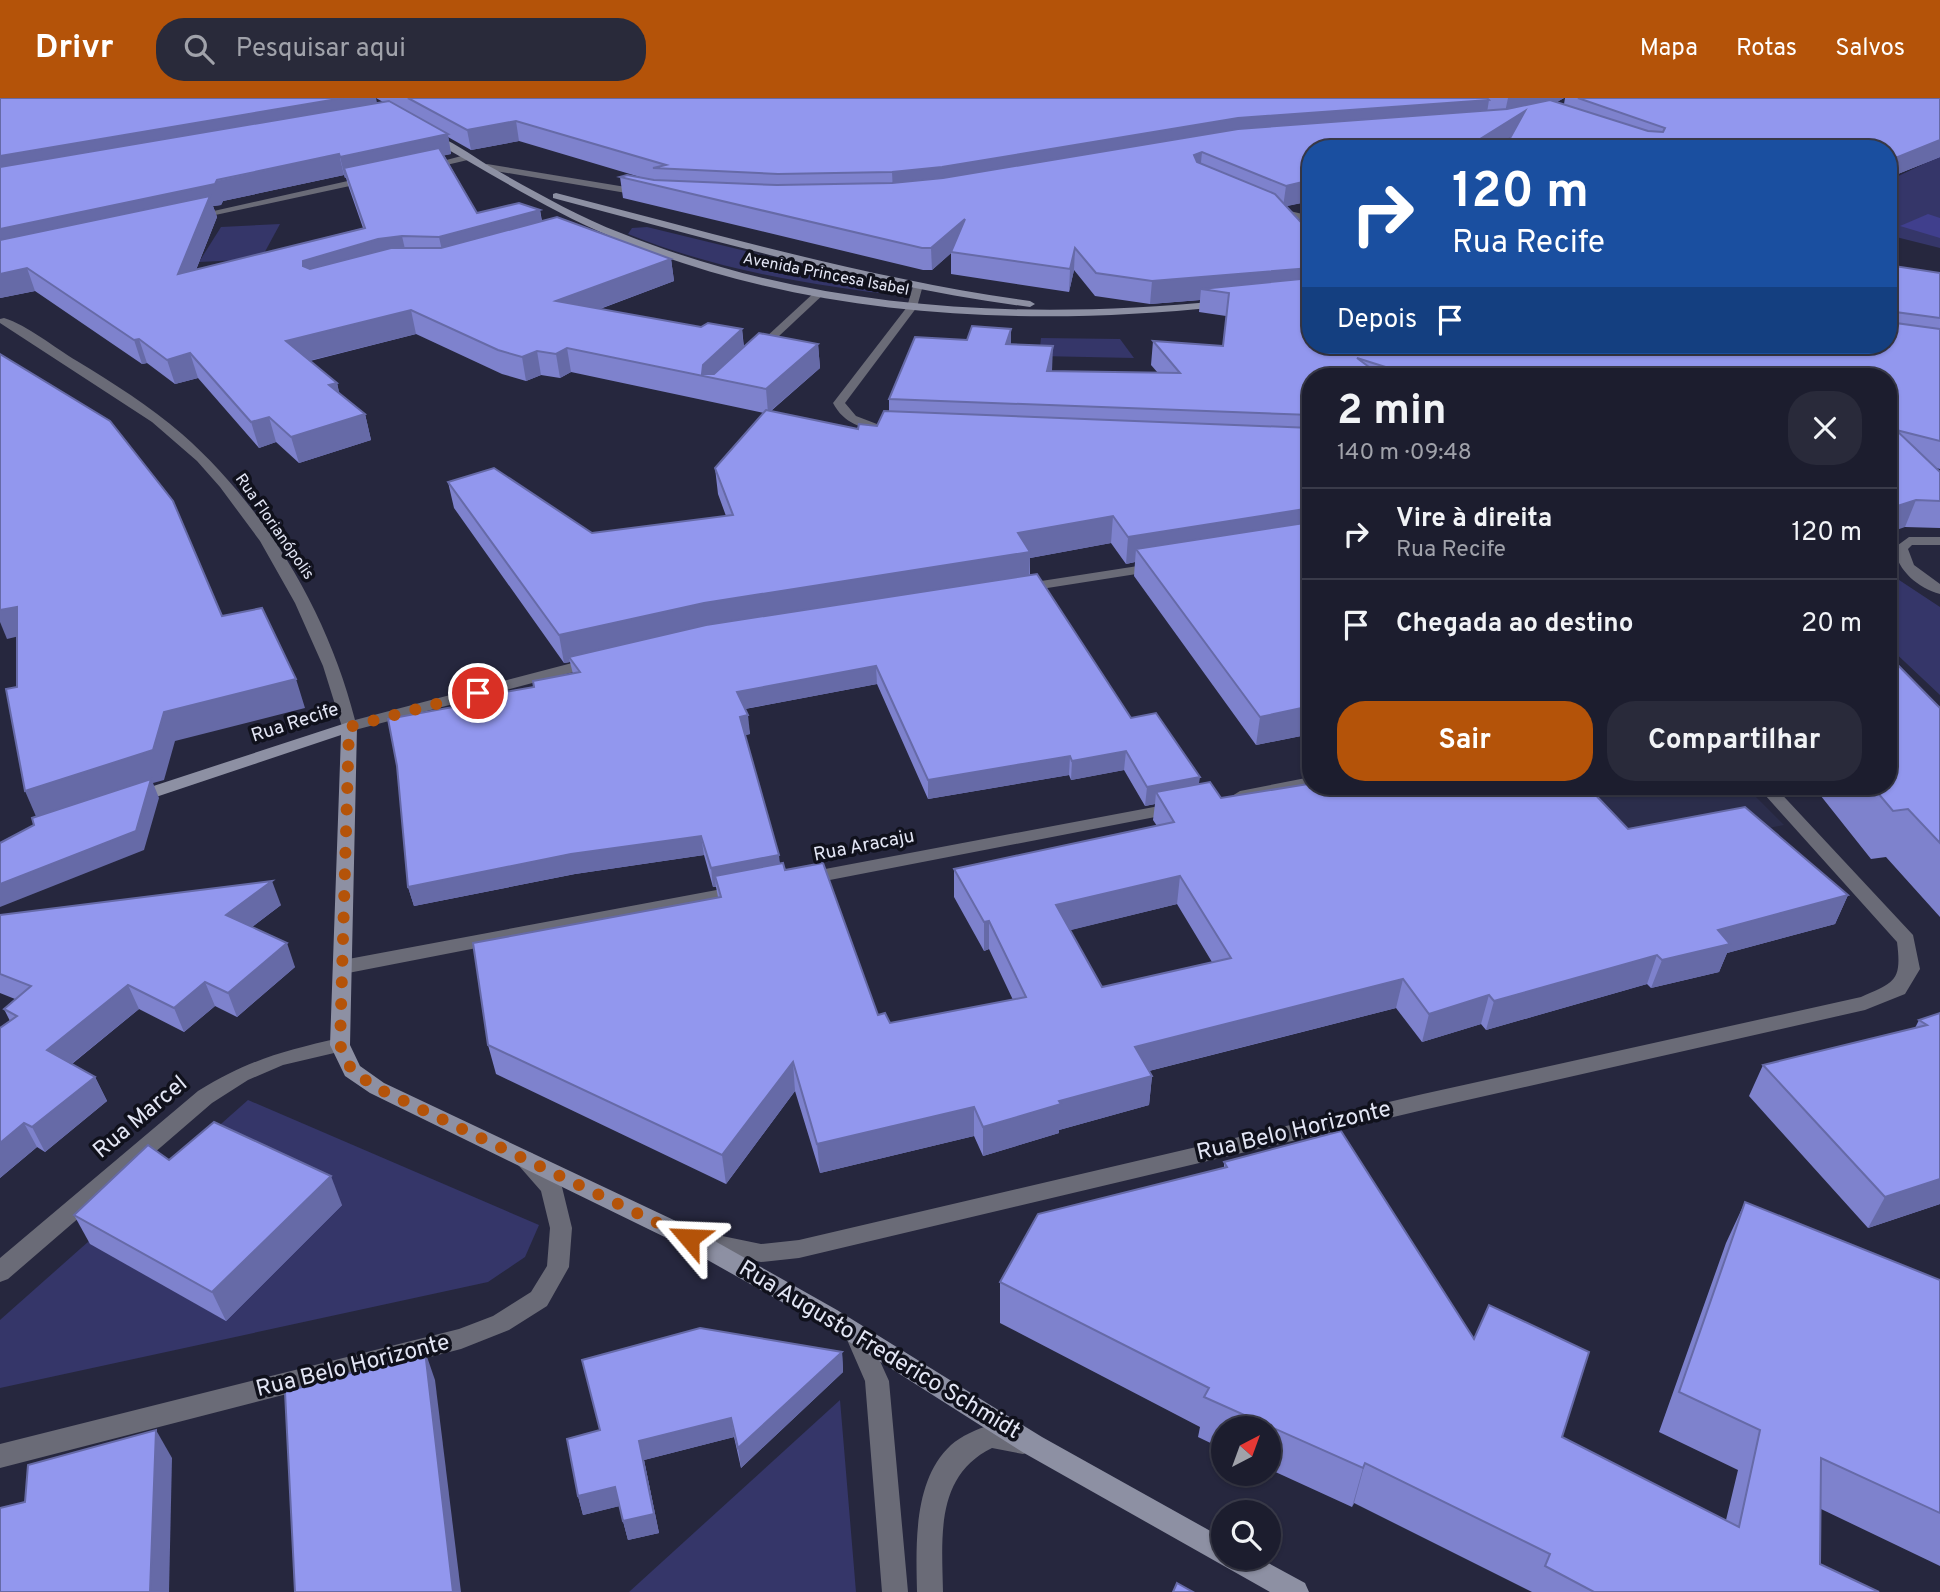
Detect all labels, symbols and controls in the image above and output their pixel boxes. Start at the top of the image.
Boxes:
search box [156,18,646,81]
text: Drivr [35,28,114,70]
icon: search [180,30,218,68]
text: Pesquisar aqui [236,33,406,66]
text: Mapa [1640,34,1698,64]
text: Rotas [1736,34,1797,64]
text: Salvos [1835,34,1905,64]
text: 120 m [1452,163,1589,225]
icon: right [1337,168,1428,259]
text: Rua Recife [1452,224,1605,264]
street label: Avenida Princesa Isabel [741,249,911,301]
icon: arrive [1431,301,1469,339]
text: Depois [1337,304,1417,337]
text: 2 min [1337,386,1447,439]
button: close [1788,391,1862,465]
text: 140 m · 09:48 [1337,439,1472,468]
street label: Rua Florianópolis [230,470,318,584]
text: Vire à direita [1396,503,1552,536]
icon: right [1337,515,1375,553]
text: 120 m [1792,517,1862,550]
text: Rua Recife [1396,536,1506,565]
icon: arrive [1337,606,1375,644]
text: Chegada ao destino [1396,608,1633,641]
text: 20 m [1801,608,1862,641]
pin [448,663,508,723]
icon: arrive [459,674,497,712]
street label: Rua Recife [248,698,342,748]
button: Sair [1337,701,1593,781]
button: Compartilhar [1607,701,1862,781]
street label: Rua Aracaju [811,824,917,868]
street label: Rua Marcel [88,1070,194,1166]
street label: Rua Belo Horizonte [1194,1096,1394,1168]
position arrow [652,1201,726,1275]
street label: Rua Augusto Frederico Schmidt [733,1255,1025,1447]
street label: Rua Belo Horizonte [253,1329,453,1405]
north arrow [1211,1416,1281,1486]
map controls [1211,1416,1281,1570]
button: search [1211,1500,1281,1570]

